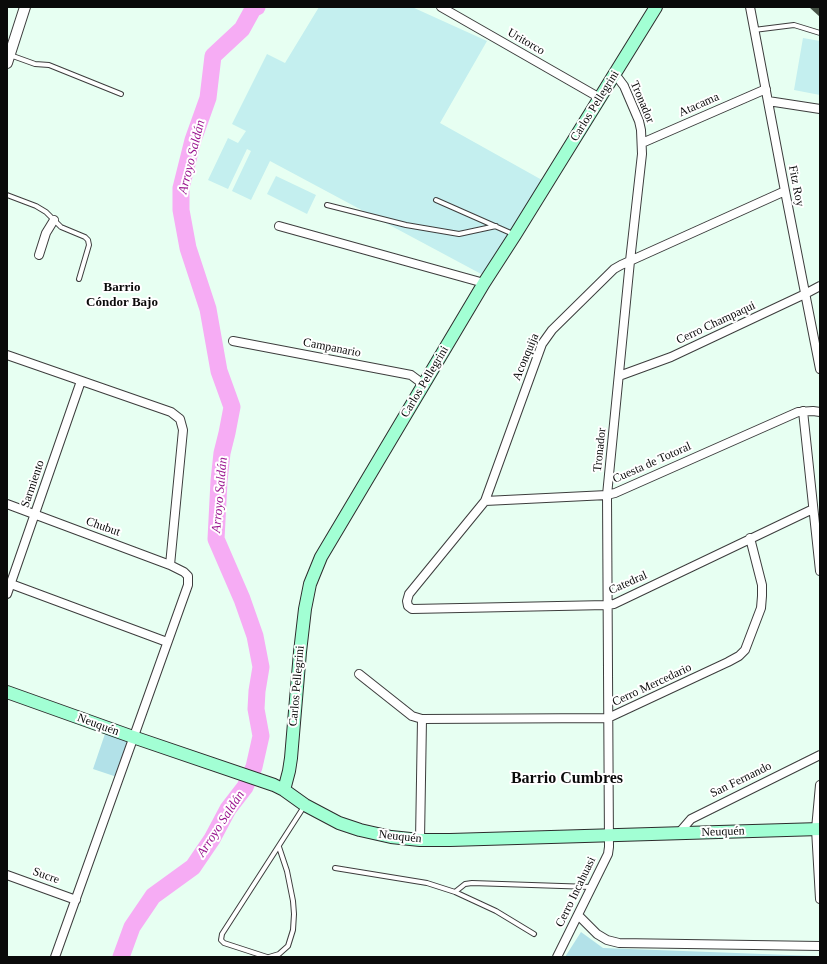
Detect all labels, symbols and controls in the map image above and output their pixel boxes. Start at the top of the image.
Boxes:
street label: Uritorco [505,26,547,58]
street label: Carlos Pellegrini [567,68,623,144]
street label: Tronador [627,79,657,125]
street label: Atacama [677,90,721,120]
water label: Arroyo Saldán [175,118,209,196]
street label: Fitz Roy [785,164,807,208]
district label: Barrio Cóndor Bajo [86,280,158,311]
street label: Cerro Champaqui [674,298,758,348]
street label: Aconquija [510,331,542,383]
street label: Campanario [302,335,362,361]
street label: Carlos Pellegrini [398,344,452,420]
street label: Tronador [591,427,609,473]
street label: Cuesta de Totoral [610,439,694,487]
water label: Arroyo Saldán [209,457,231,533]
street label: Sarmiento [18,458,48,510]
street label: Chubut [84,514,122,540]
street label: Catedral [607,568,649,598]
street label: Carlos Pellegrini [286,645,308,727]
street label: Cerro Mercedario [610,660,694,710]
street label: Neuquén [75,711,121,739]
street label: San Fernando [708,759,774,801]
district label: Barrio Cumbres [511,769,623,789]
water label: Arroyo Saldán [194,788,248,860]
street label: Neuquén [701,824,745,840]
street label: Neuquén [378,828,422,846]
street label: Cerro Incahuasi [553,855,599,929]
street label: Sucre [31,865,61,887]

